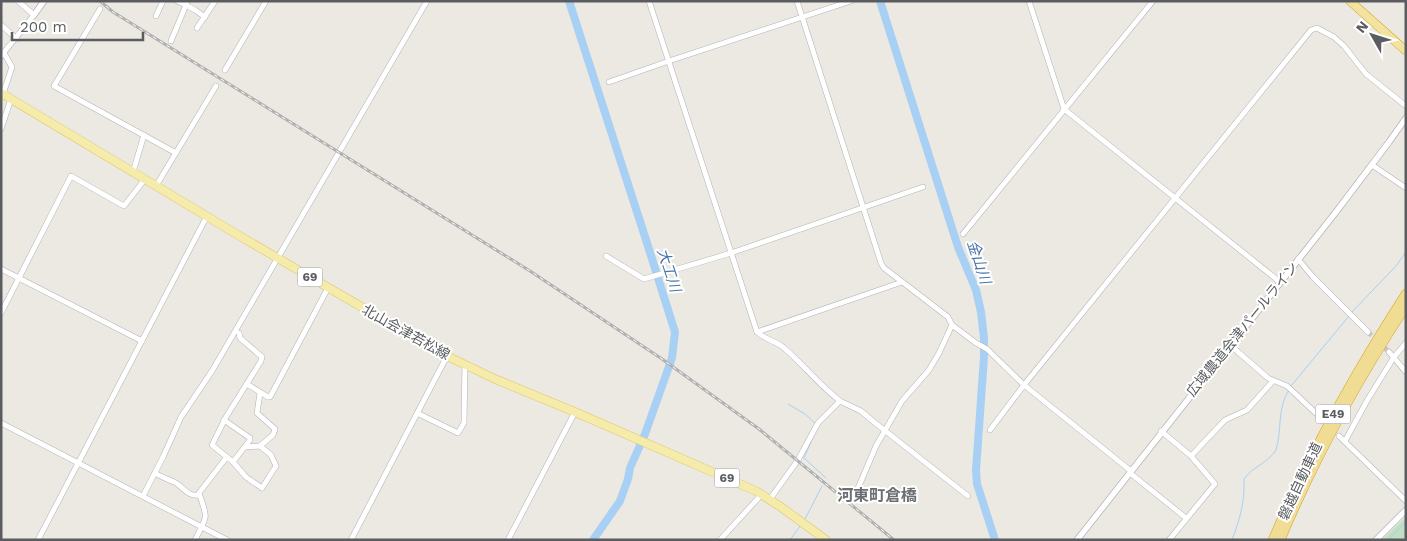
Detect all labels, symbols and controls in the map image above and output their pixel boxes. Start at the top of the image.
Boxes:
scale bar [12,10,144,42]
north arrow [1347,10,1397,60]
text: 200 m [20,18,67,36]
text: N [1352,18,1371,36]
water label: 金山川 [963,238,995,288]
water label: 大工川 [653,246,685,296]
street label: 広域農道会津パールライン [1183,259,1301,399]
road number: 69 [298,268,322,286]
street label: 北山会津若松線 [359,301,453,363]
road number: E49 [1316,404,1350,424]
street label: 磐越自動車道 [1275,440,1325,522]
road number: 69 [714,468,740,488]
district label: 河東町倉橋 [837,486,917,505]

